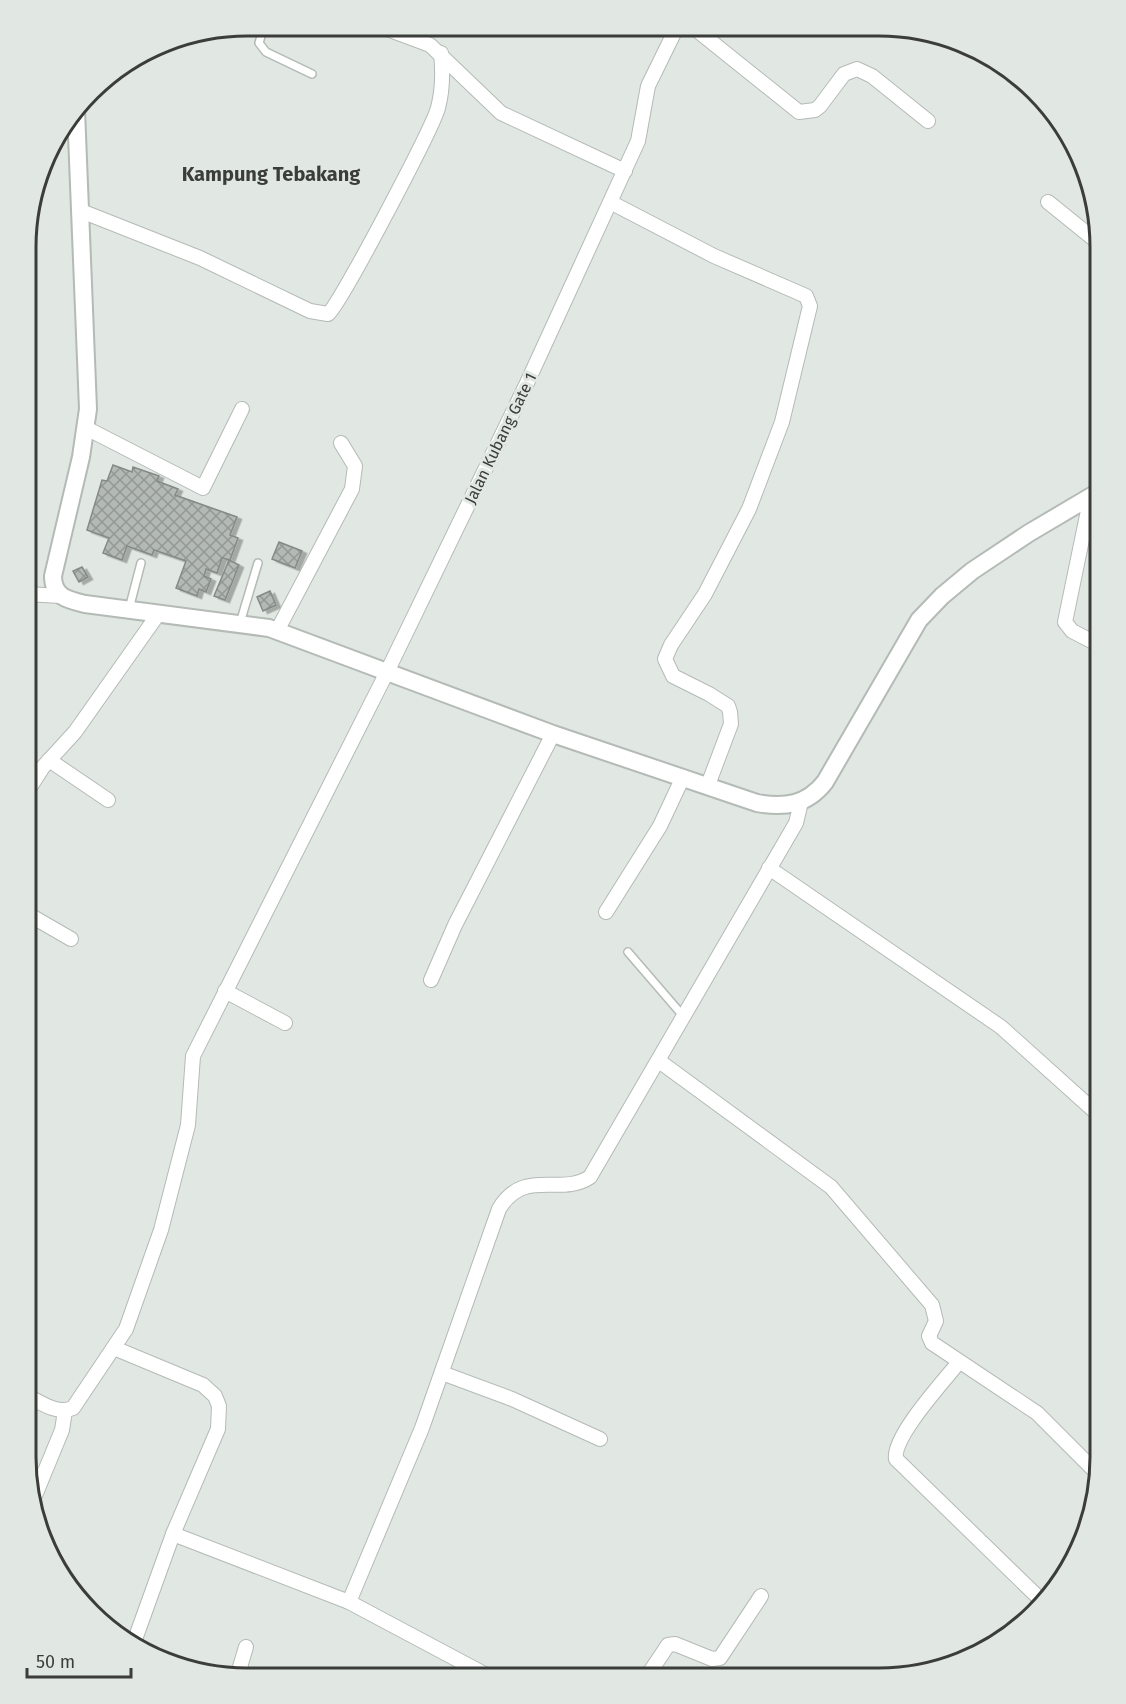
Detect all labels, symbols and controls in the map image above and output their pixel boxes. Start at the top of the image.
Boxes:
district label: Kampung Tebakang [182,162,361,186]
street label: Jalan Kubang Gate 1 [461,370,540,507]
scale bar [27,1641,130,1679]
text: 50 m [36,1651,75,1673]

